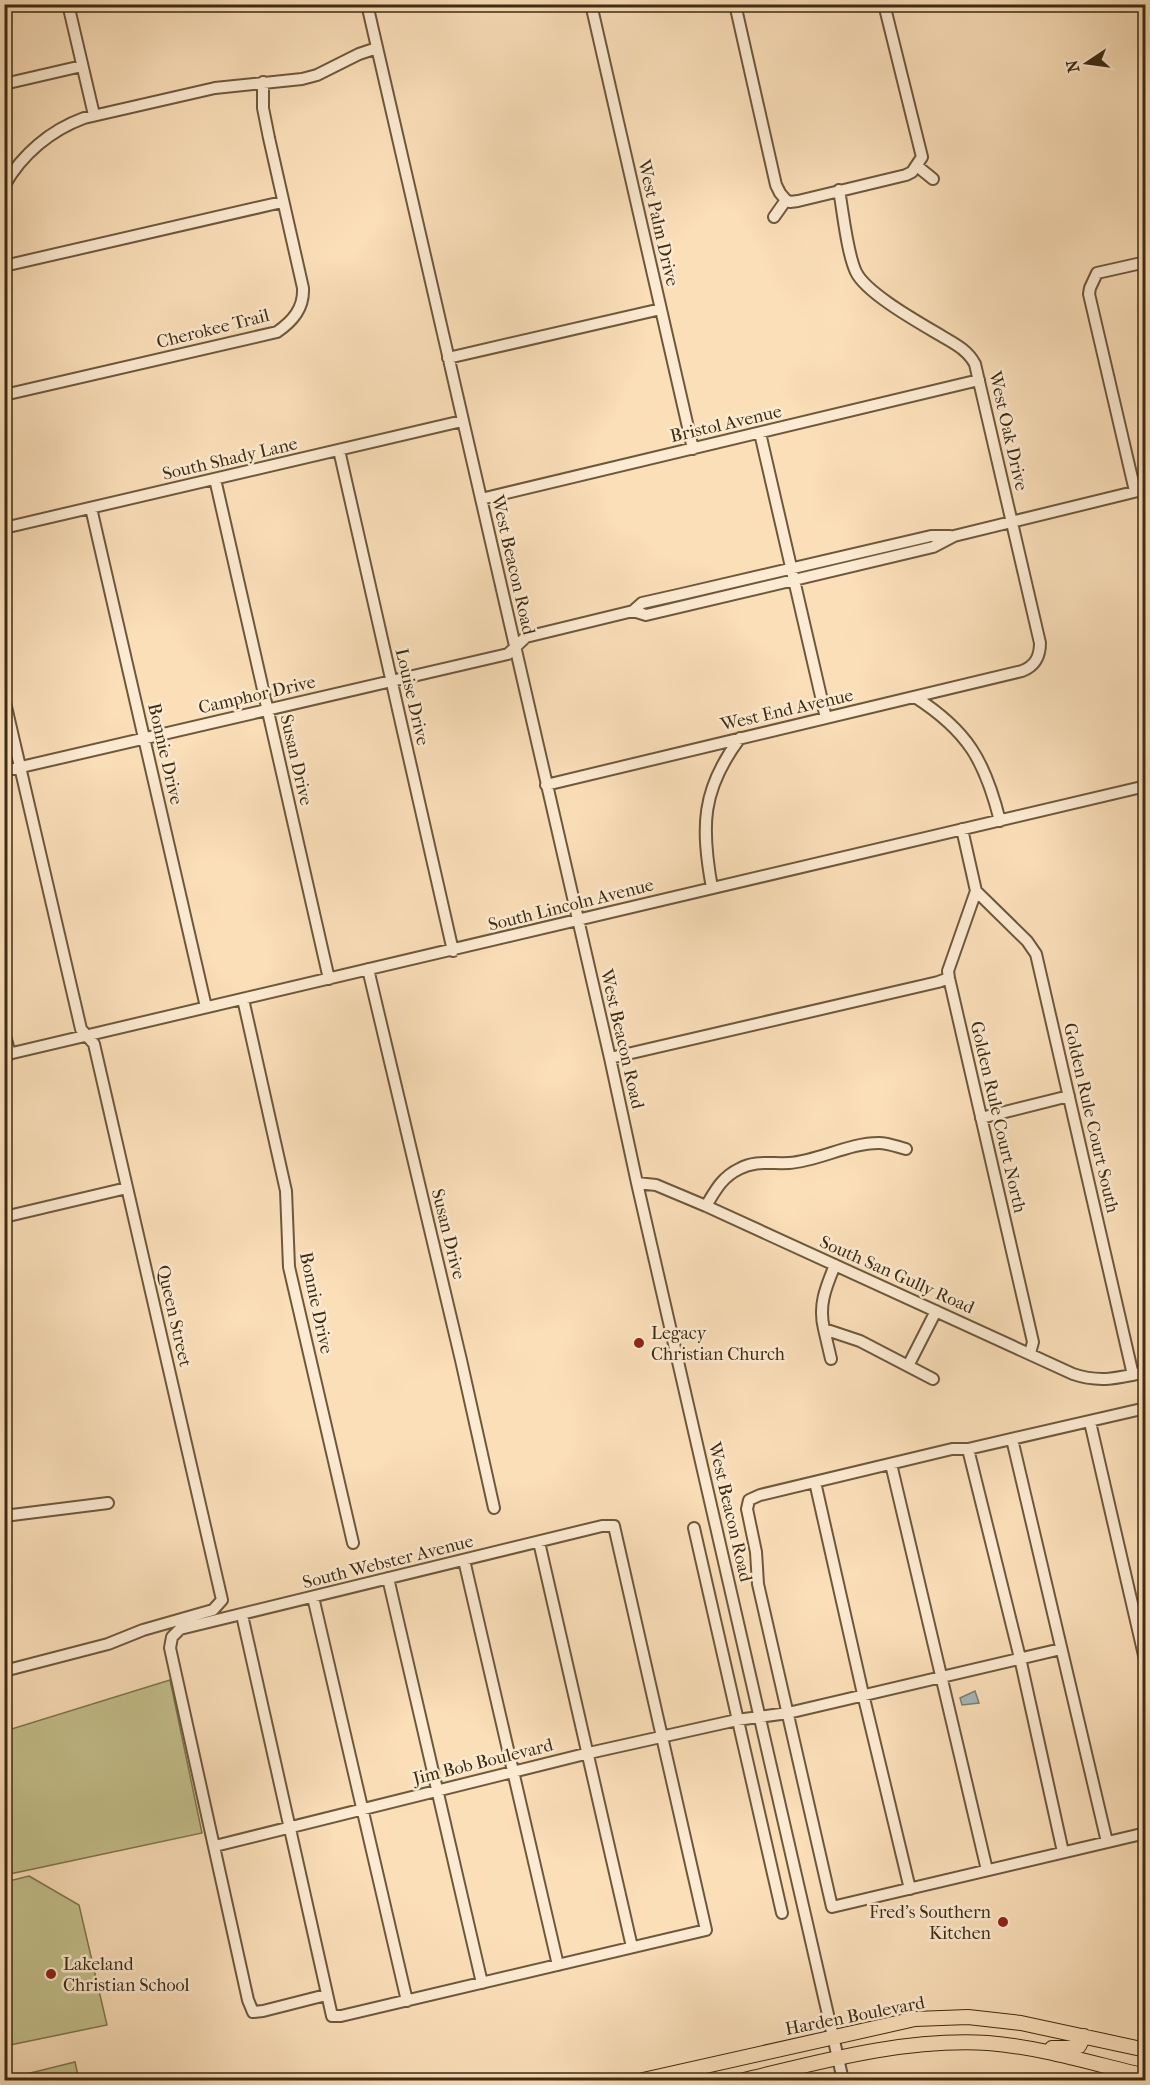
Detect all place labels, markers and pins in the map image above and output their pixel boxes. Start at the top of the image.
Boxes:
place label: Legacy Christian Church [651,1323,785,1365]
marker: Legacy Christian Church [632,1336,646,1350]
place label: Fred's Southern Kitchen [869,1902,992,1944]
marker: Fred's Southern Kitchen [996,1915,1010,1929]
place label: Lakeland Christian School [63,1954,190,1996]
marker: Lakeland Christian School [44,1967,58,1981]

